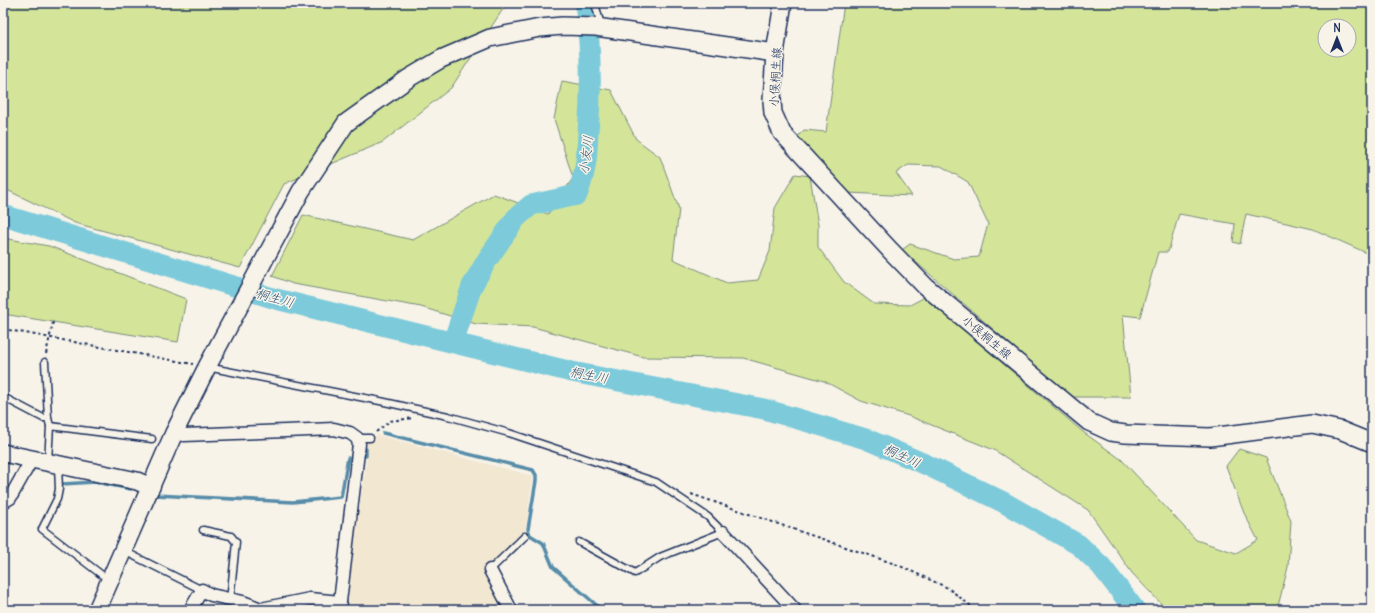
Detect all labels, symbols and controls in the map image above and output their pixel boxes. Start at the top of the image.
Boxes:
north arrow [1317,18,1357,58]
text: N [1333,21,1341,35]
street label: 小俣桐生線 [766,47,784,107]
water label: 小友川 [575,135,597,175]
water label: 桐生川 [254,284,296,312]
street label: 小俣桐生線 [959,312,1015,362]
water label: 桐生川 [568,363,610,387]
water label: 桐生川 [881,440,923,472]

